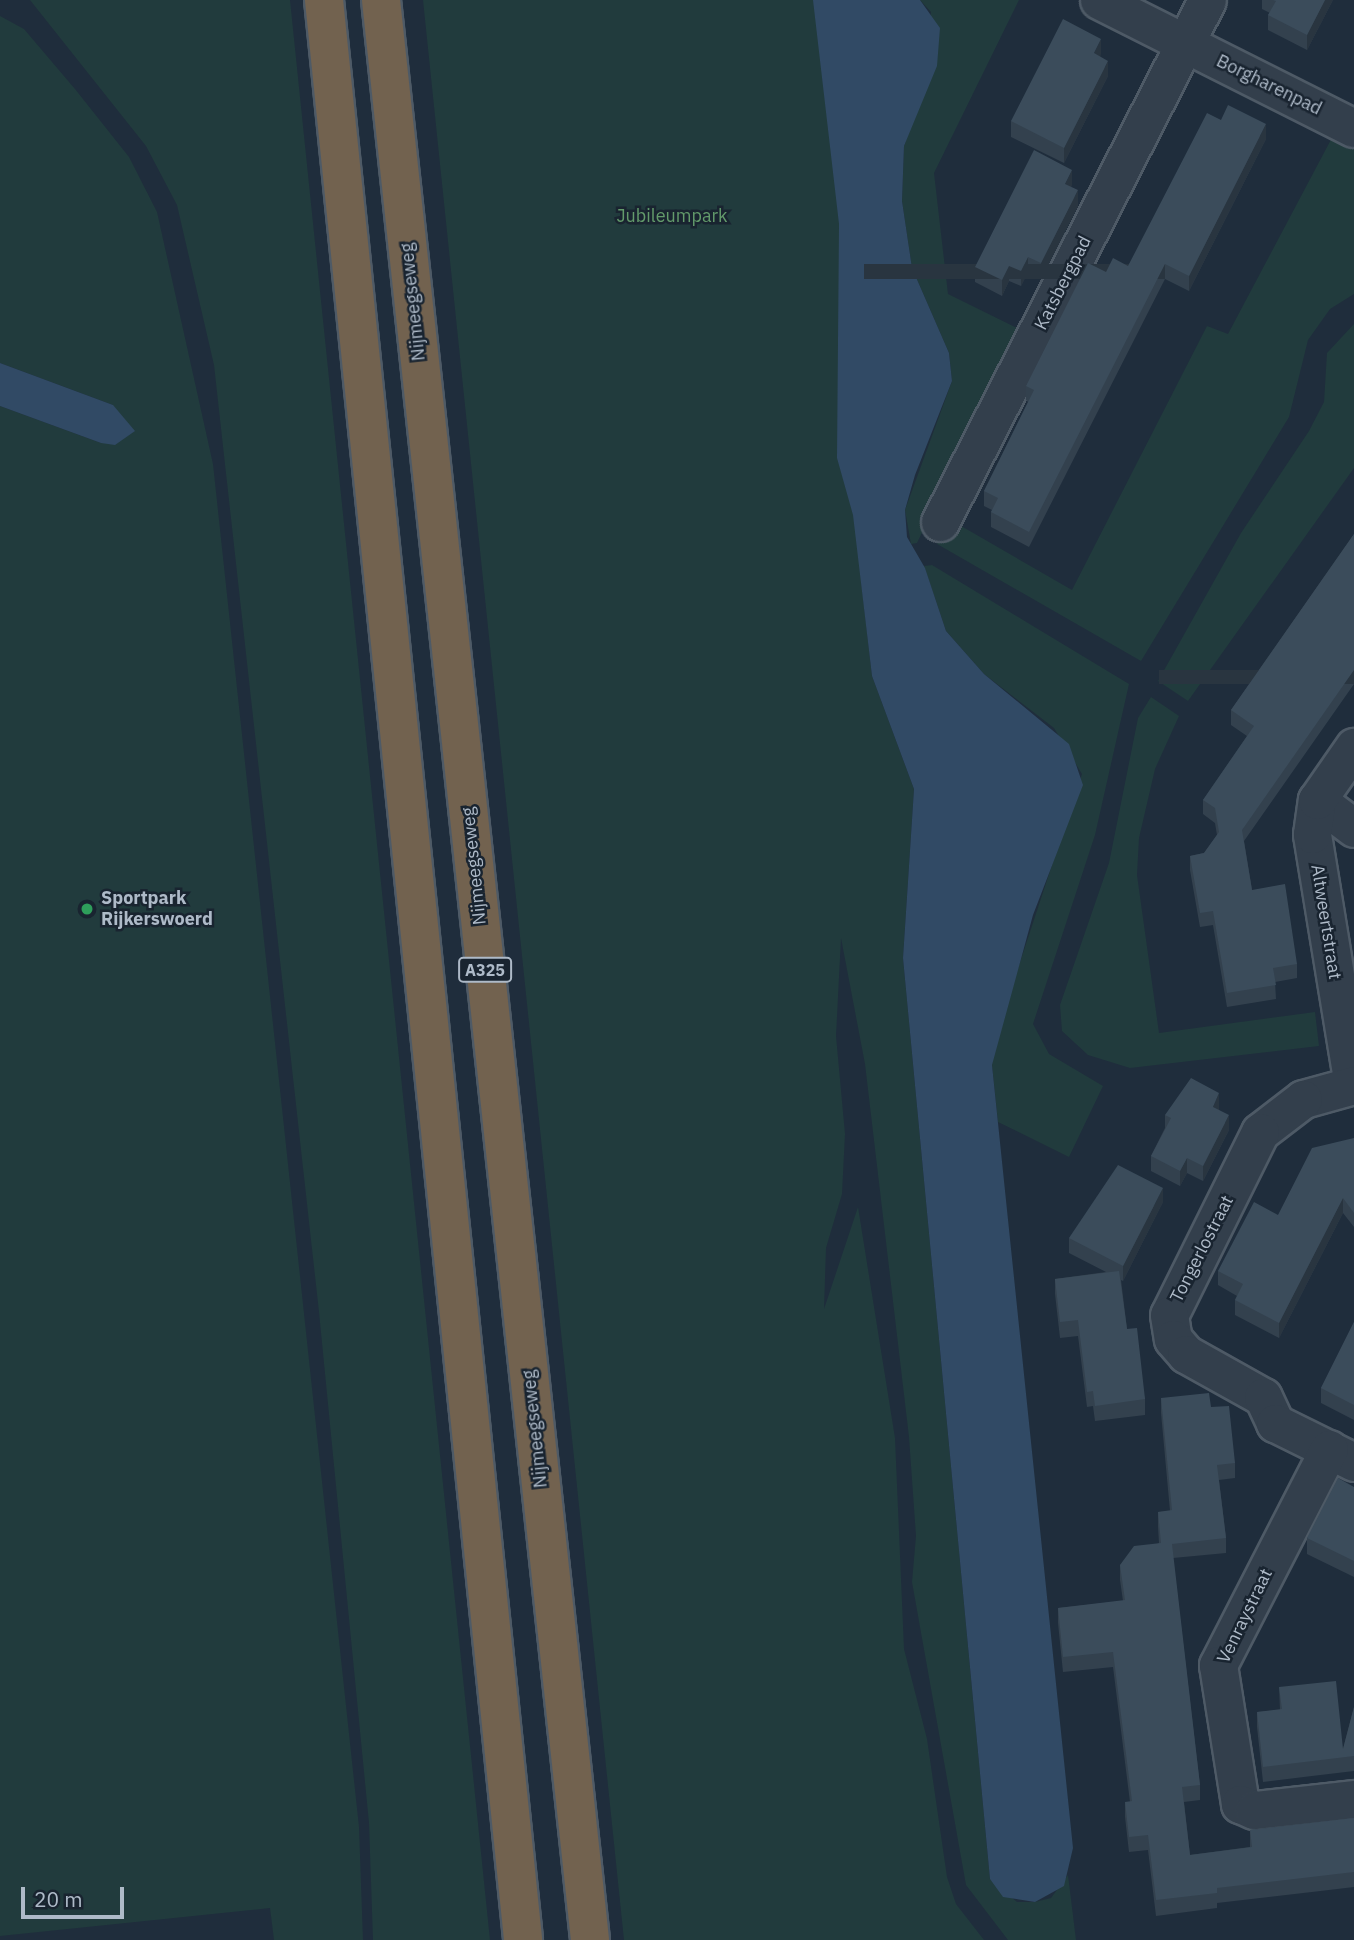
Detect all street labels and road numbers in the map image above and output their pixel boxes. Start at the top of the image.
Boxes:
street label: Borgharenpad [1213,50,1325,120]
street label: Katsbergpad [1030,233,1096,333]
street label: Nijmeegseweg [396,242,430,362]
street label: Nijmeegseweg [457,806,491,926]
street label: Altweertstraat [1306,863,1346,981]
road number: A325 [457,958,513,982]
street label: Tongerlostraat [1166,1192,1238,1306]
street label: Nijmeegseweg [518,1369,552,1489]
street label: Venraystraat [1213,1565,1277,1667]

